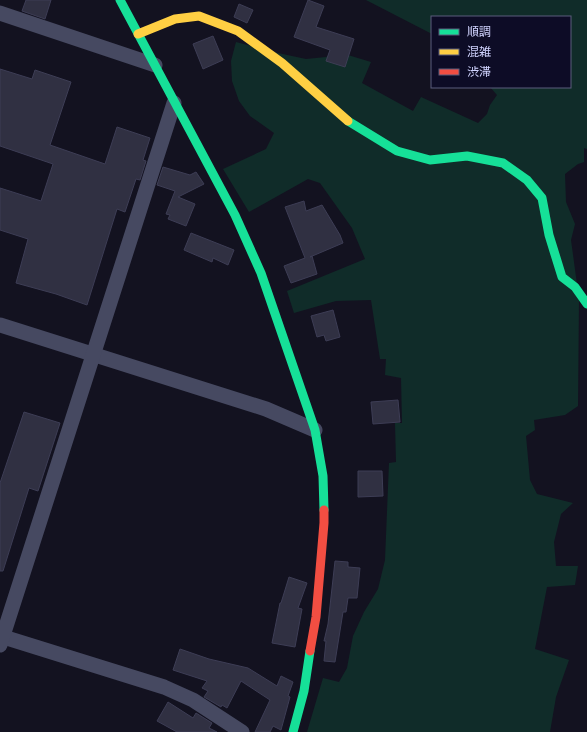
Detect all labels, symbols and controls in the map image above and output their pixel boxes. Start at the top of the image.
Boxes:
legend [431,16,571,88]
text: 順調 [467,25,491,39]
text: 混雑 [467,45,491,59]
text: 渋滞 [467,65,491,79]

